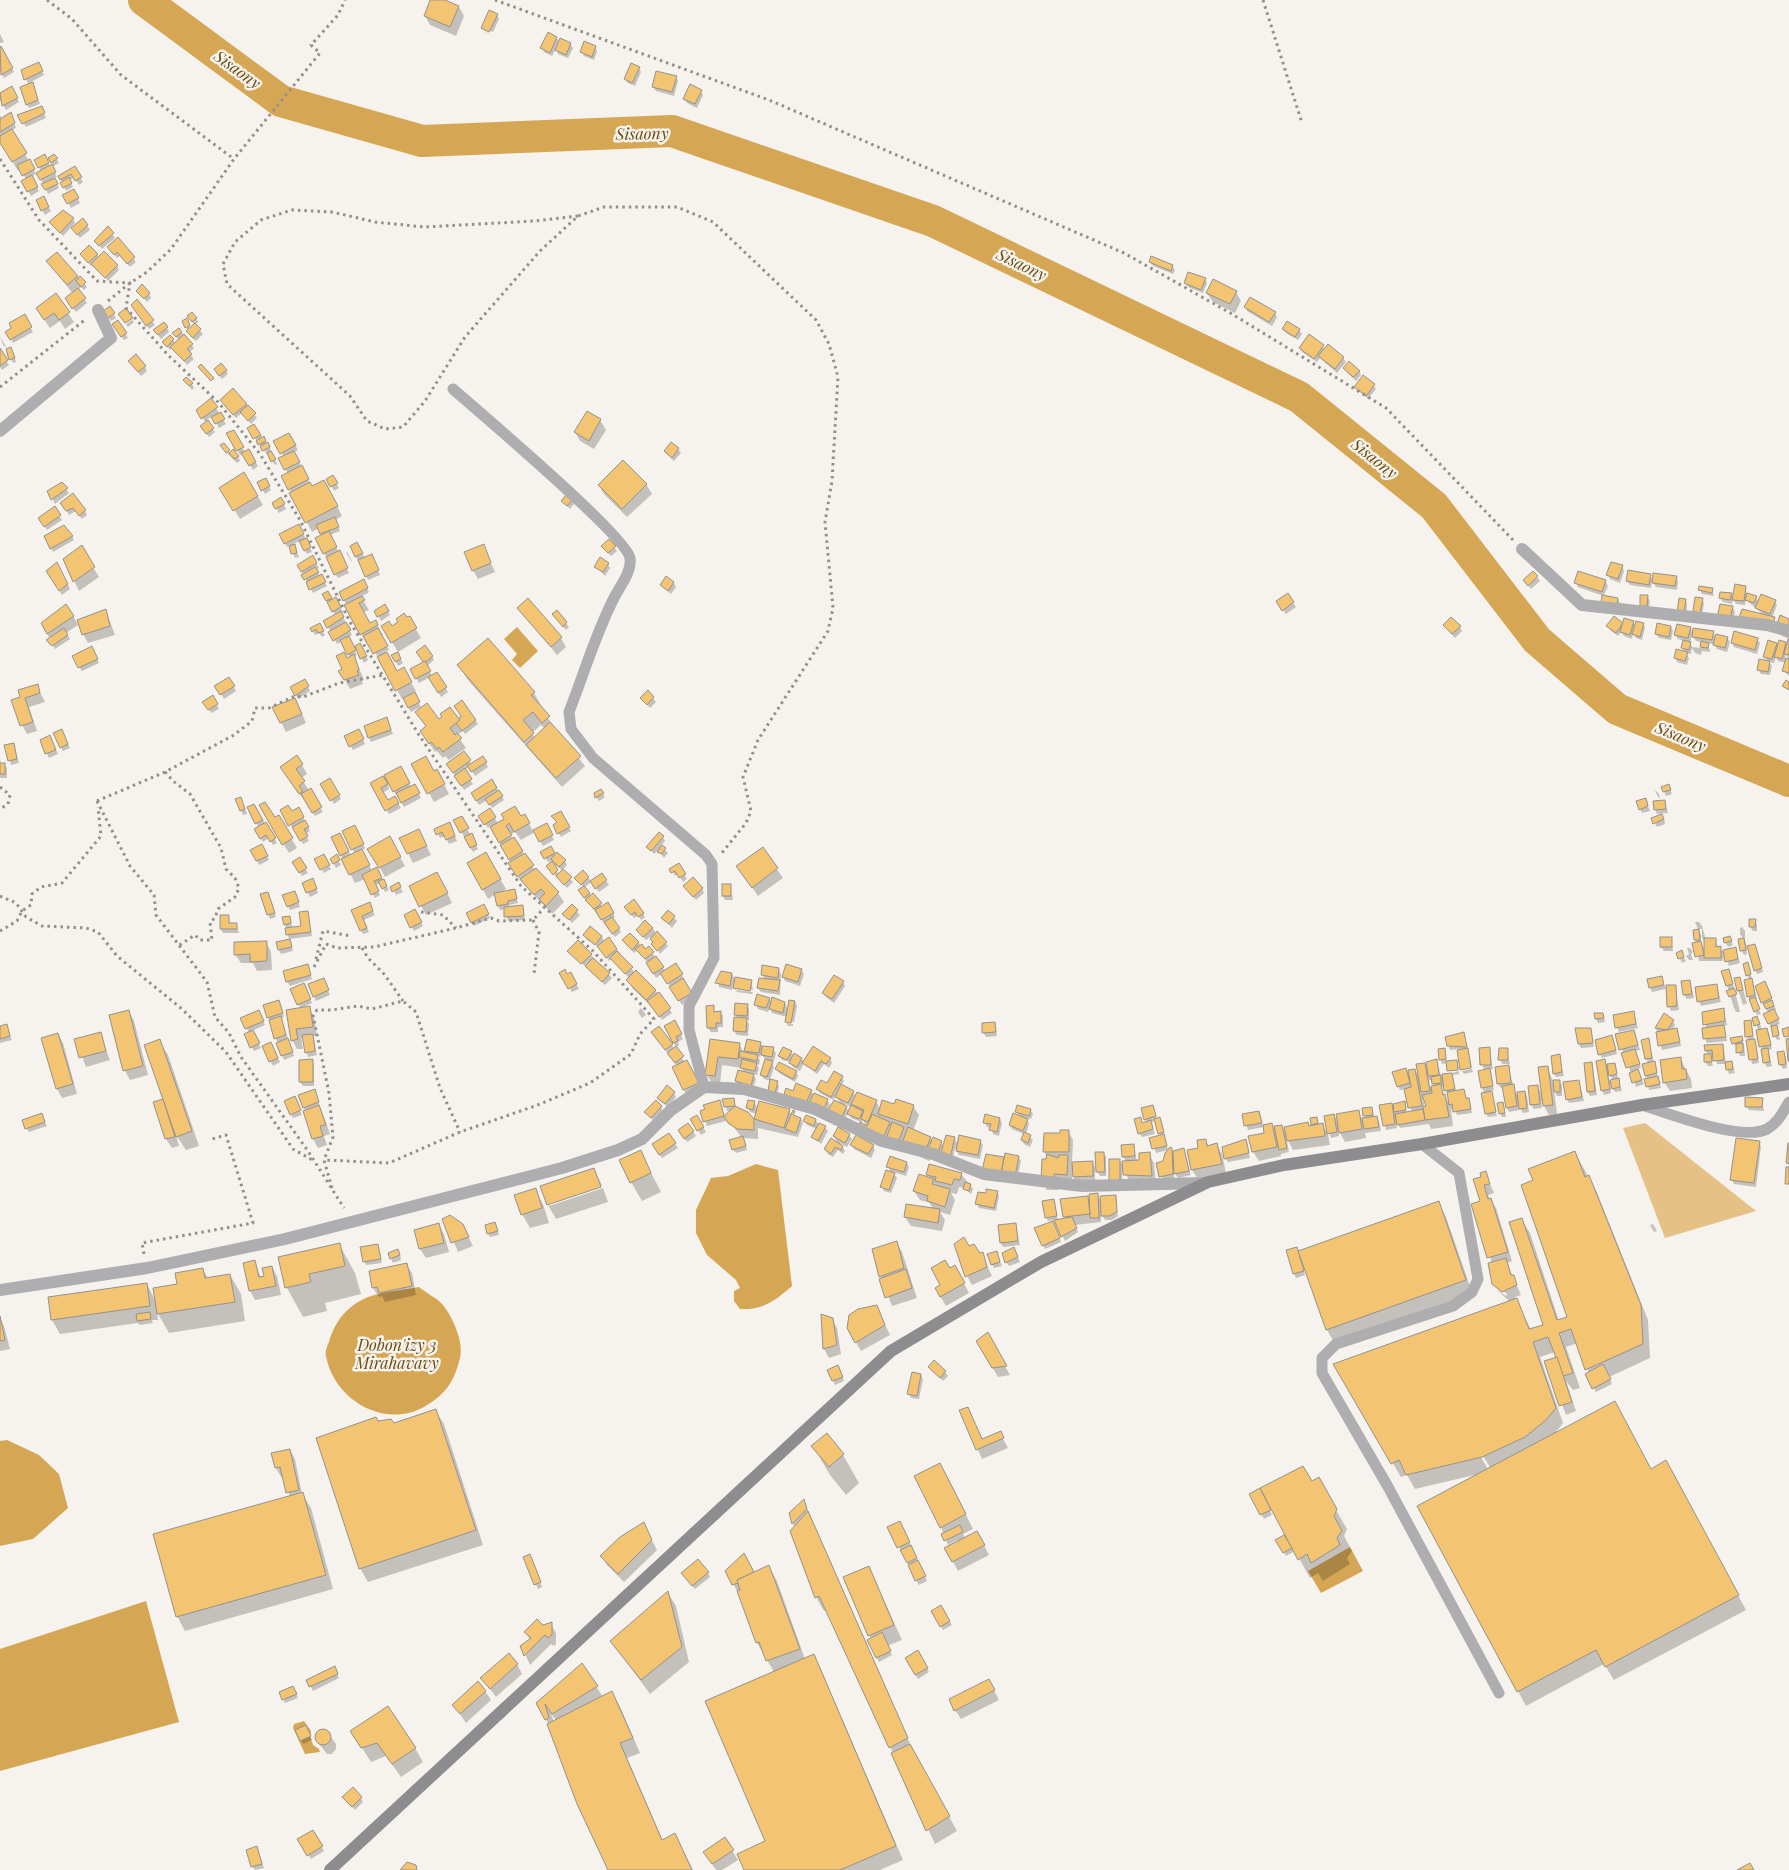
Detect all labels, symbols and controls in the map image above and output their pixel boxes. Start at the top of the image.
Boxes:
water label: Sisaony [210,44,266,93]
water label: Sisaony [614,122,669,144]
water label: Sisaony [993,243,1051,285]
water label: Sisaony [1347,433,1402,483]
water label: Sisaony [1652,716,1710,756]
water label: Dobon'izy 3 Mirahavavy [354,1334,439,1373]

